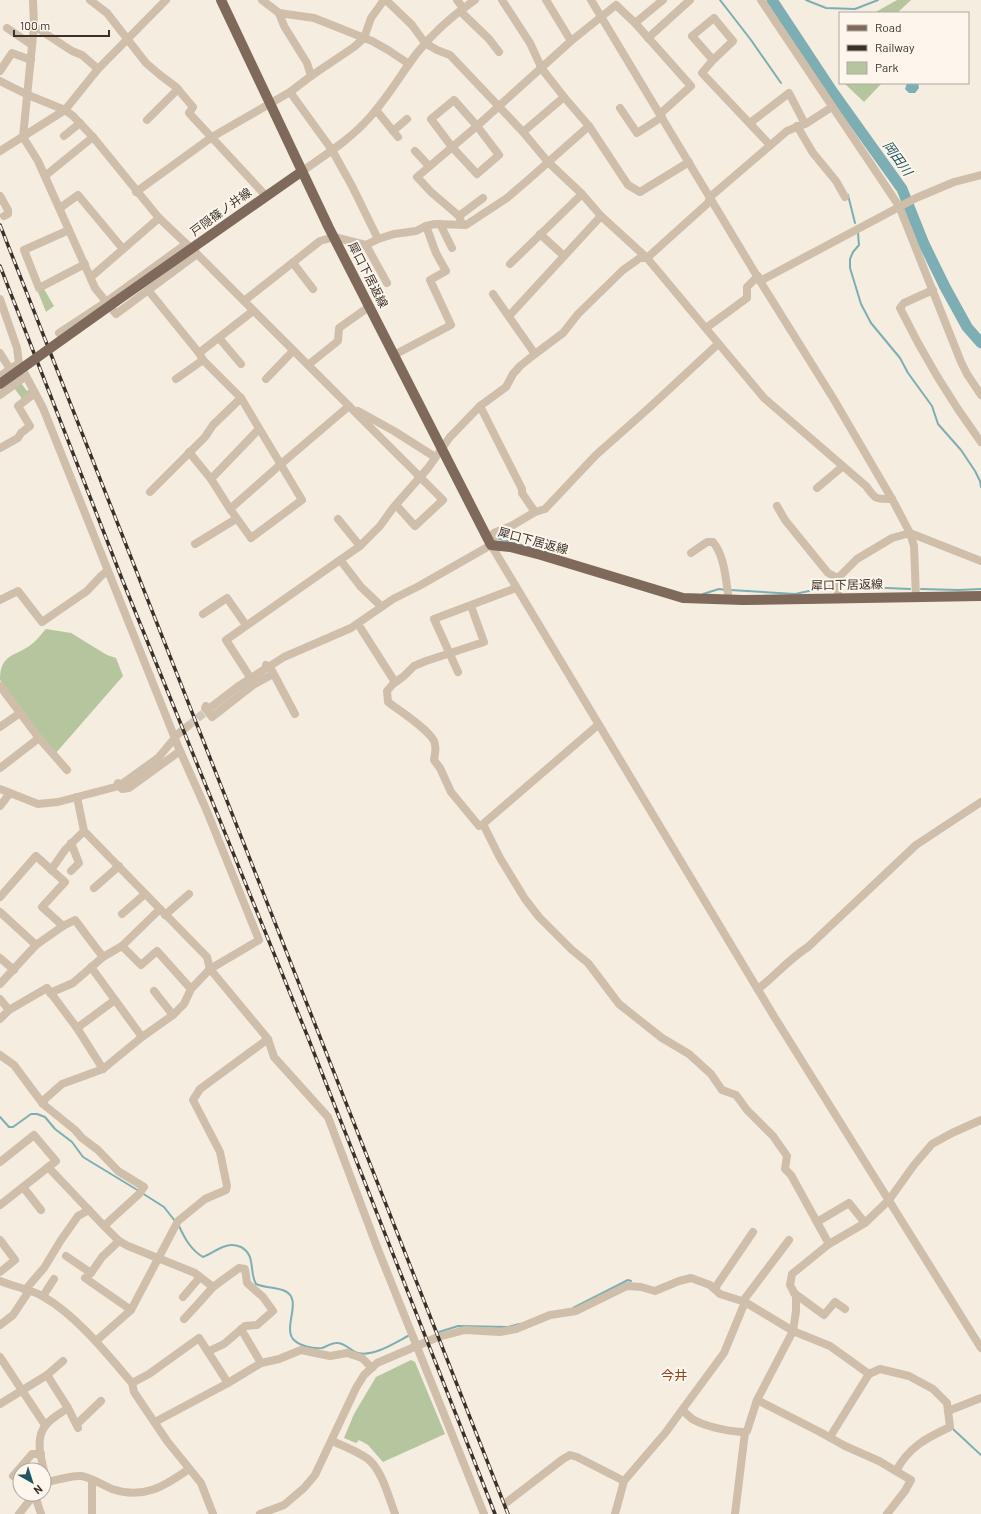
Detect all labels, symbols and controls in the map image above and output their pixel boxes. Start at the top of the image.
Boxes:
scale bar [14,12,109,38]
legend [839,12,969,84]
text: 100 m [20,18,50,32]
text: Road [875,20,902,34]
text: Railway [875,40,915,54]
text: Park [875,60,899,74]
water label: 岡田川 [880,138,917,180]
street label: 戸隠篠ノ井線 [187,184,254,238]
street label: 犀口下居返線 [346,239,391,310]
street label: 犀口下居返線 [497,524,570,556]
street label: 犀口下居返線 [811,576,883,592]
district label: 今井 [661,1367,687,1383]
north arrow [12,1462,52,1502]
text: N [32,1483,46,1498]

